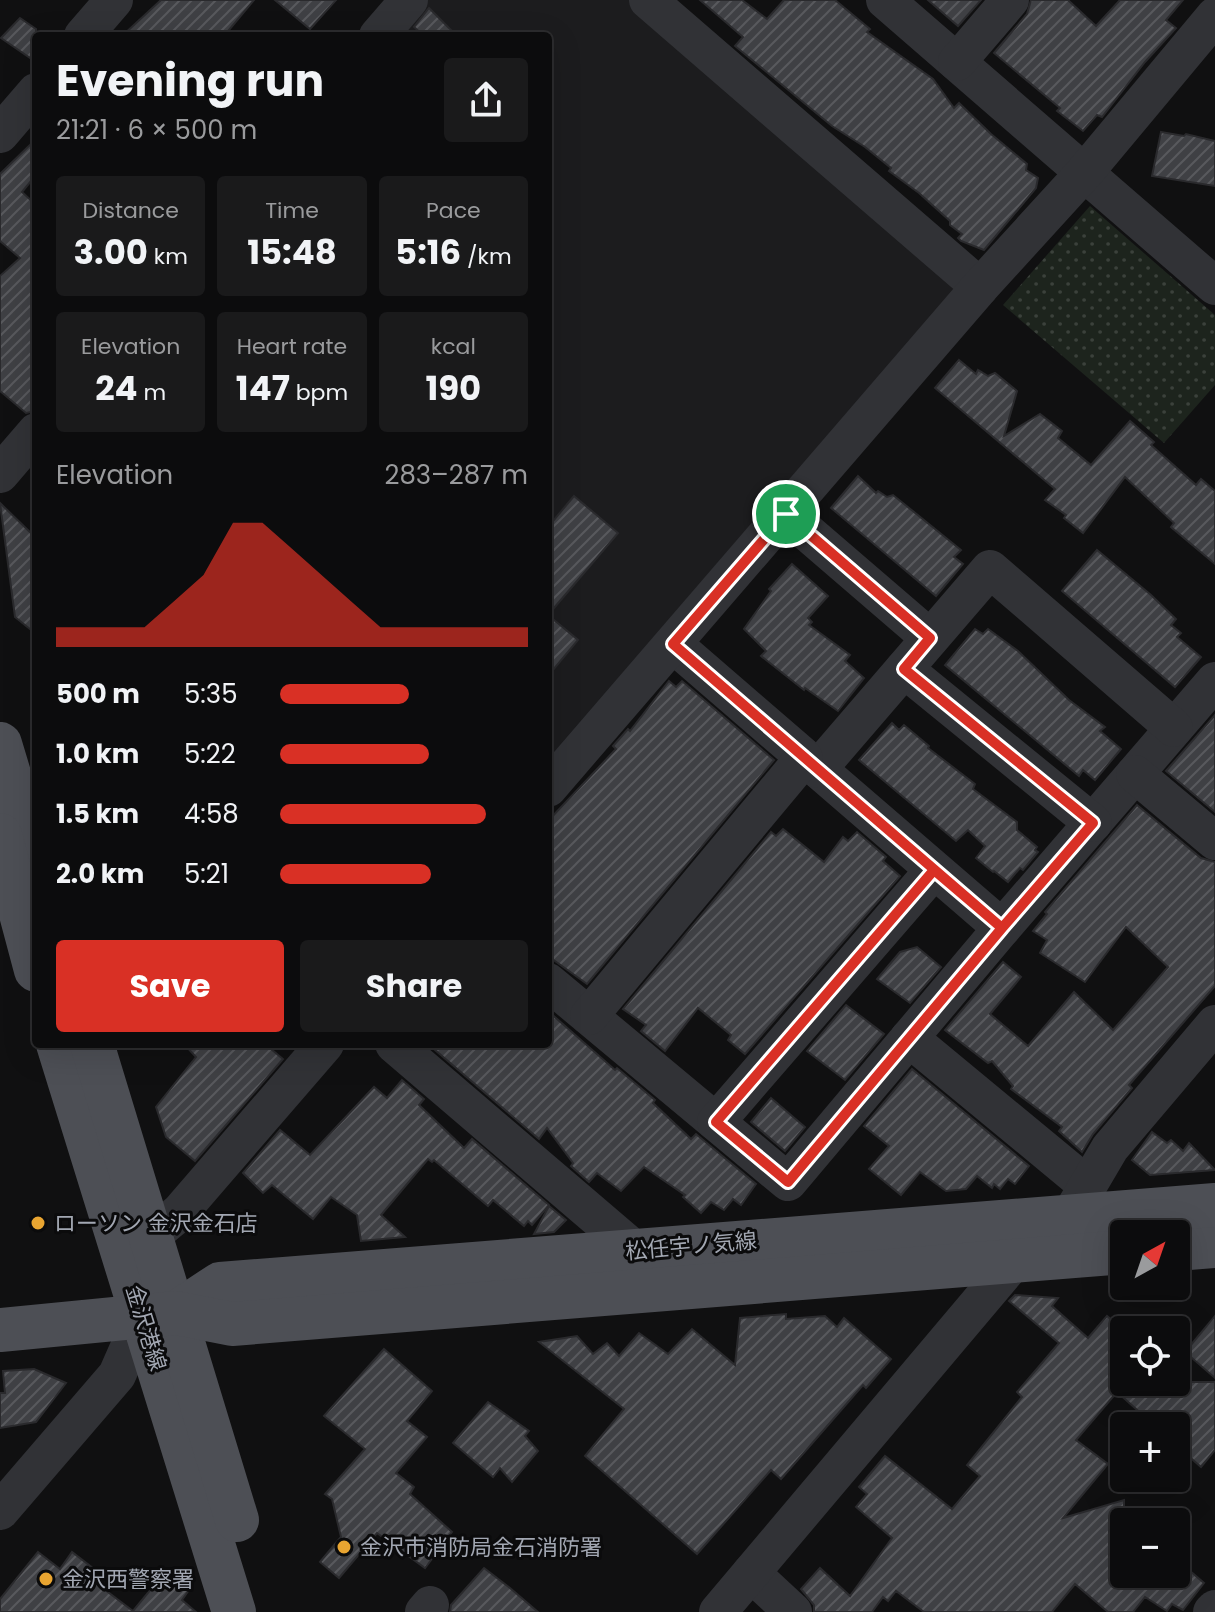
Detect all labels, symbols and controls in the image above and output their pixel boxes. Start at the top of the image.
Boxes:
text: Evening run [56,50,324,111]
button: share [444,58,528,142]
text: 21:21 · 6 × 500 m [56,112,257,148]
text: Distance [82,195,179,226]
text: Time [265,195,319,226]
text: Pace [426,195,481,226]
text: 3.00 [73,228,148,276]
text: 15:48 [247,228,337,276]
text: 5:16 [395,228,461,276]
text: km [148,241,188,272]
text: /km [461,241,512,272]
text: Elevation [81,331,180,362]
text: Heart rate [237,331,347,362]
text: kcal [431,331,476,362]
text: 24 [95,364,138,412]
text: 147 [236,364,290,412]
text: 190 [425,364,481,412]
text: m [138,377,166,408]
text: bpm [290,377,348,408]
text: Elevation [56,457,173,493]
text: 283–287 m [384,457,528,493]
pin [752,480,820,548]
icon: arrive [764,492,808,536]
text: 500 m [56,676,140,712]
text: 5:35 [184,676,238,712]
text: 1.0 km [56,736,139,772]
text: 5:22 [184,736,236,772]
text: 1.5 km [56,796,139,832]
text: 4:58 [184,796,239,832]
text: 2.0 km [56,856,144,892]
text: 5:21 [184,856,229,892]
button: Save [56,940,284,1032]
button: Share [300,940,528,1032]
place label: ローソン 金沢金石店 [54,1208,258,1239]
marker: ローソン 金沢金石店 [29,1214,47,1232]
north arrow [1110,1220,1190,1300]
map controls [1110,1220,1190,1588]
street label: 松任宇ノ気線 [624,1225,758,1267]
street label: 金沢港線 [118,1281,174,1375]
button: locate [1110,1316,1190,1396]
button: + [1110,1412,1190,1492]
button: − [1110,1508,1190,1588]
place label: 金沢市消防局金石消防署 [360,1532,602,1563]
marker: 金沢市消防局金石消防署 [335,1538,353,1556]
place label: 金沢西警察署 [62,1564,194,1595]
marker: 金沢西警察署 [37,1570,55,1588]

